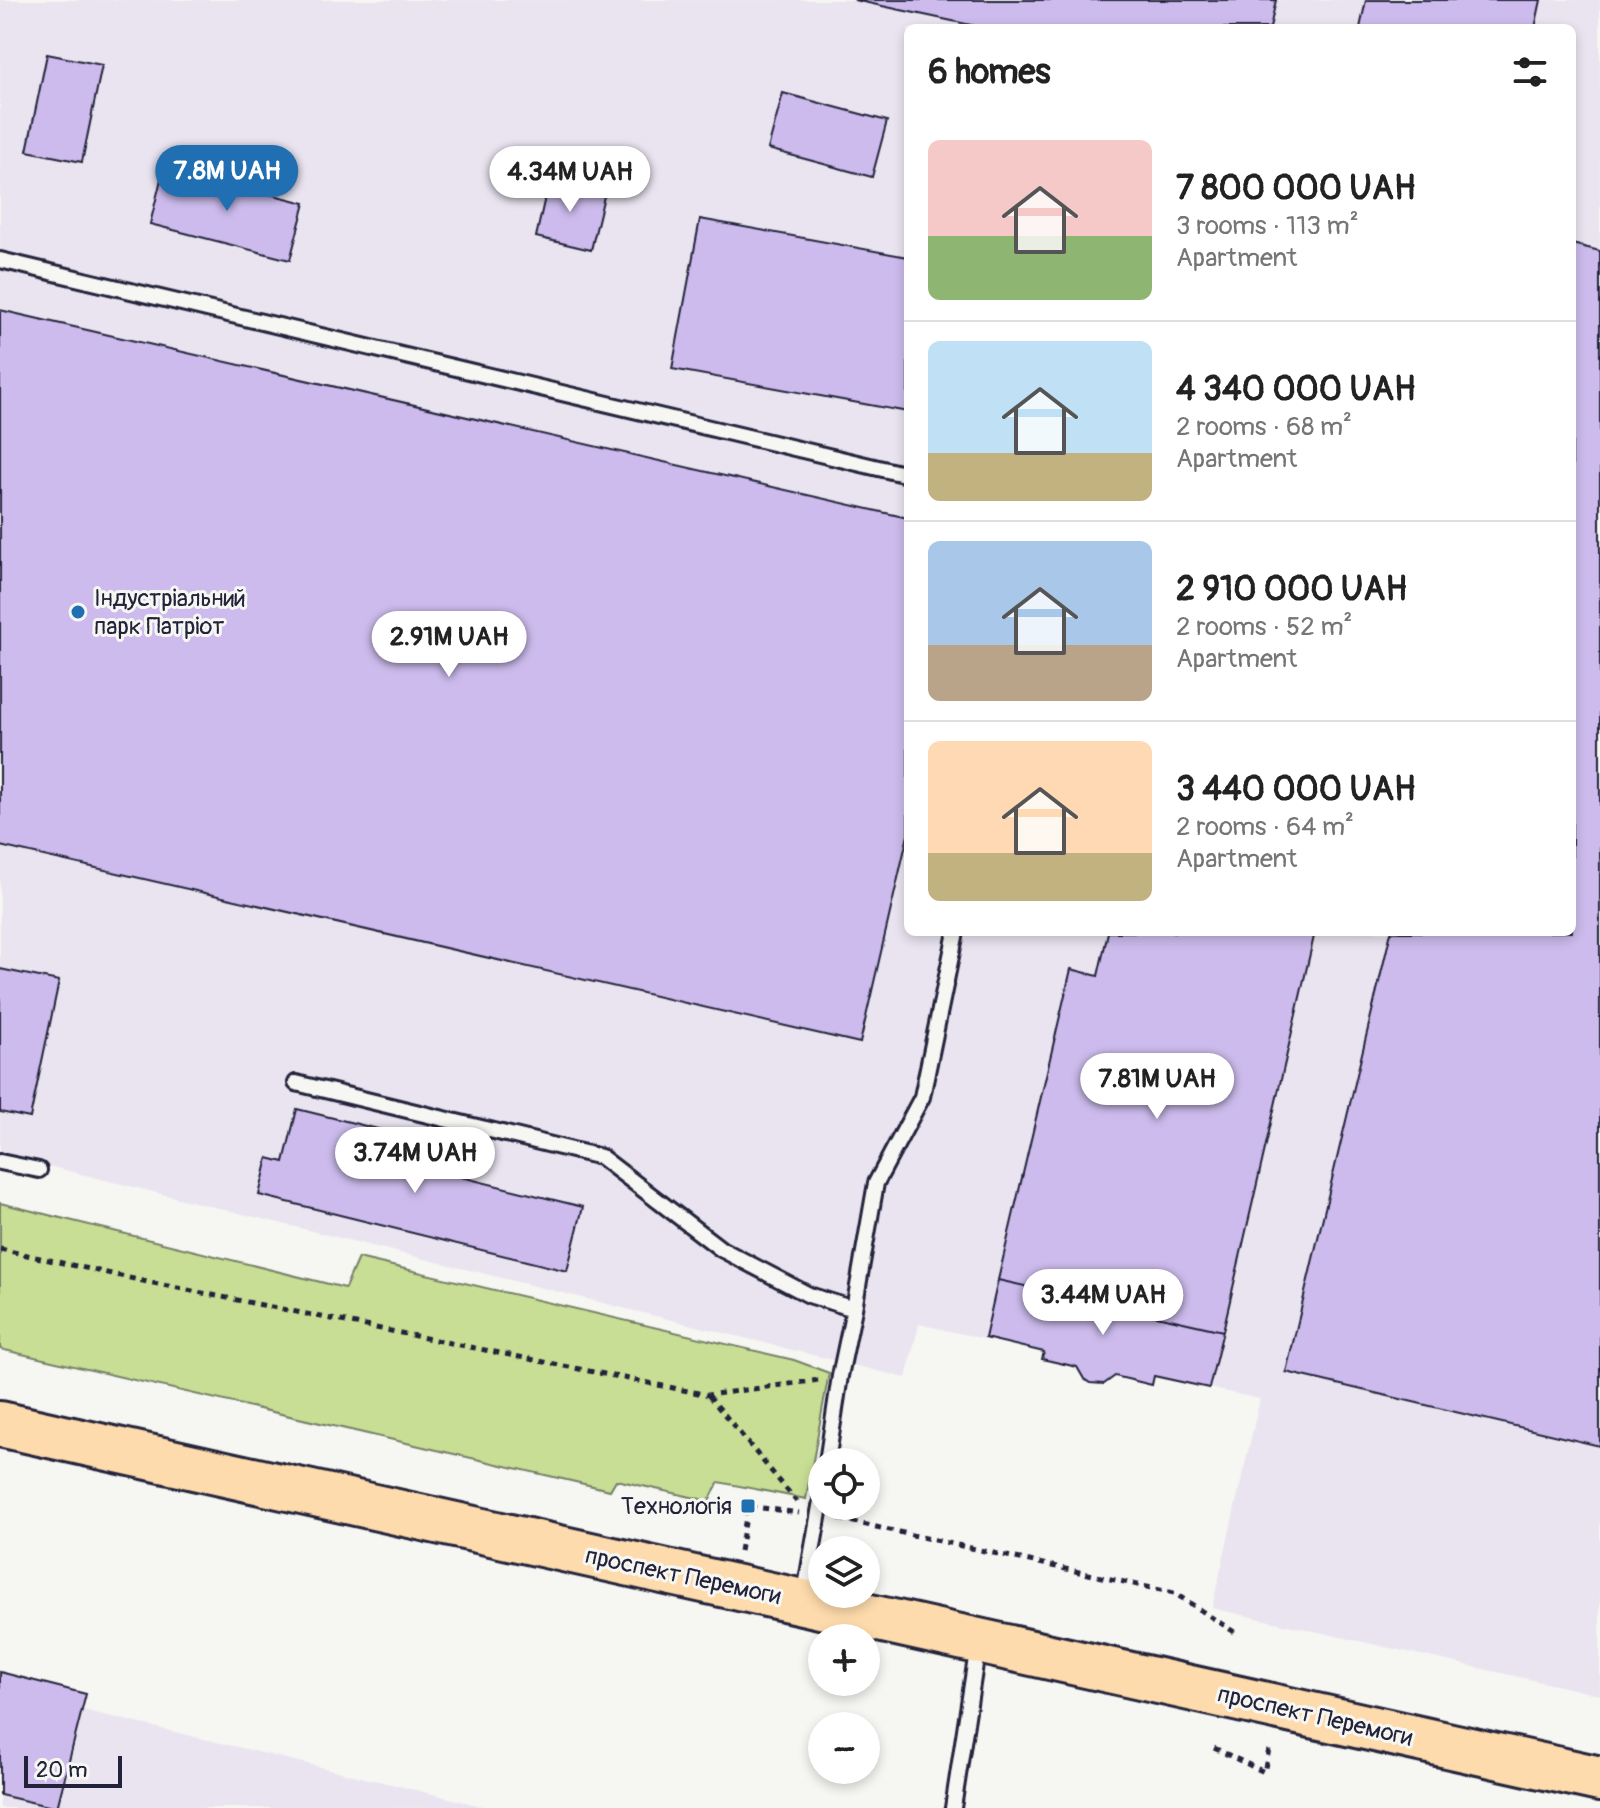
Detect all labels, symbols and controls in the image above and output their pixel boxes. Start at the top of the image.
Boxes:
icon: filters [1508,50,1552,94]
text: 6 homes [928,51,1051,94]
pin: 7.8M UAH [144,145,310,213]
pin: 4.34M UAH [478,146,662,214]
text: 7.8M UAH [173,155,281,187]
text: 4.34M UAH [507,156,633,188]
text: 7 800 000 UAH [1176,167,1415,210]
icon: home [992,172,1088,268]
text: 3 rooms · 113 m² [1176,210,1359,242]
text: Apartment [1176,242,1297,274]
text: 4 340 000 UAH [1176,368,1416,411]
icon: home [992,373,1088,469]
text: 2 rooms · 68 m² [1176,411,1352,443]
text: Apartment [1176,443,1297,475]
text: 2 910 000 UAH [1176,568,1407,611]
icon: home [992,573,1088,669]
place label: Індустріальний парк Патріот [94,584,246,641]
marker: Індустріальний парк Патріот [69,603,87,621]
pin: 2.91M UAH [357,611,541,679]
text: 2 rooms · 52 m² [1176,611,1352,643]
text: 2.91M UAH [390,621,508,653]
text: Apartment [1176,643,1297,675]
text: 3 440 000 UAH [1176,768,1416,811]
icon: home [992,773,1088,869]
text: 2 rooms · 64 m² [1176,811,1354,843]
text: Apartment [1176,843,1297,875]
pin: 7.81M UAH [1065,1053,1249,1121]
text: 7.81M UAH [1098,1063,1216,1095]
pin: 3.74M UAH [323,1127,507,1195]
text: 3.74M UAH [353,1137,477,1169]
pin: 3.44M UAH [1011,1269,1195,1337]
text: 3.44M UAH [1040,1279,1166,1311]
map controls [808,1448,880,1784]
button: locate [808,1448,880,1520]
place label: Технологія [621,1492,732,1521]
marker: Технологія [739,1497,757,1515]
button: layers [808,1536,880,1608]
street label: проспект Перемоги [583,1541,784,1611]
button: + [808,1624,880,1696]
street label: проспект Перемоги [1215,1679,1416,1753]
button: − [808,1712,880,1784]
scale bar [24,1752,122,1788]
text: 20 m [36,1756,88,1784]

